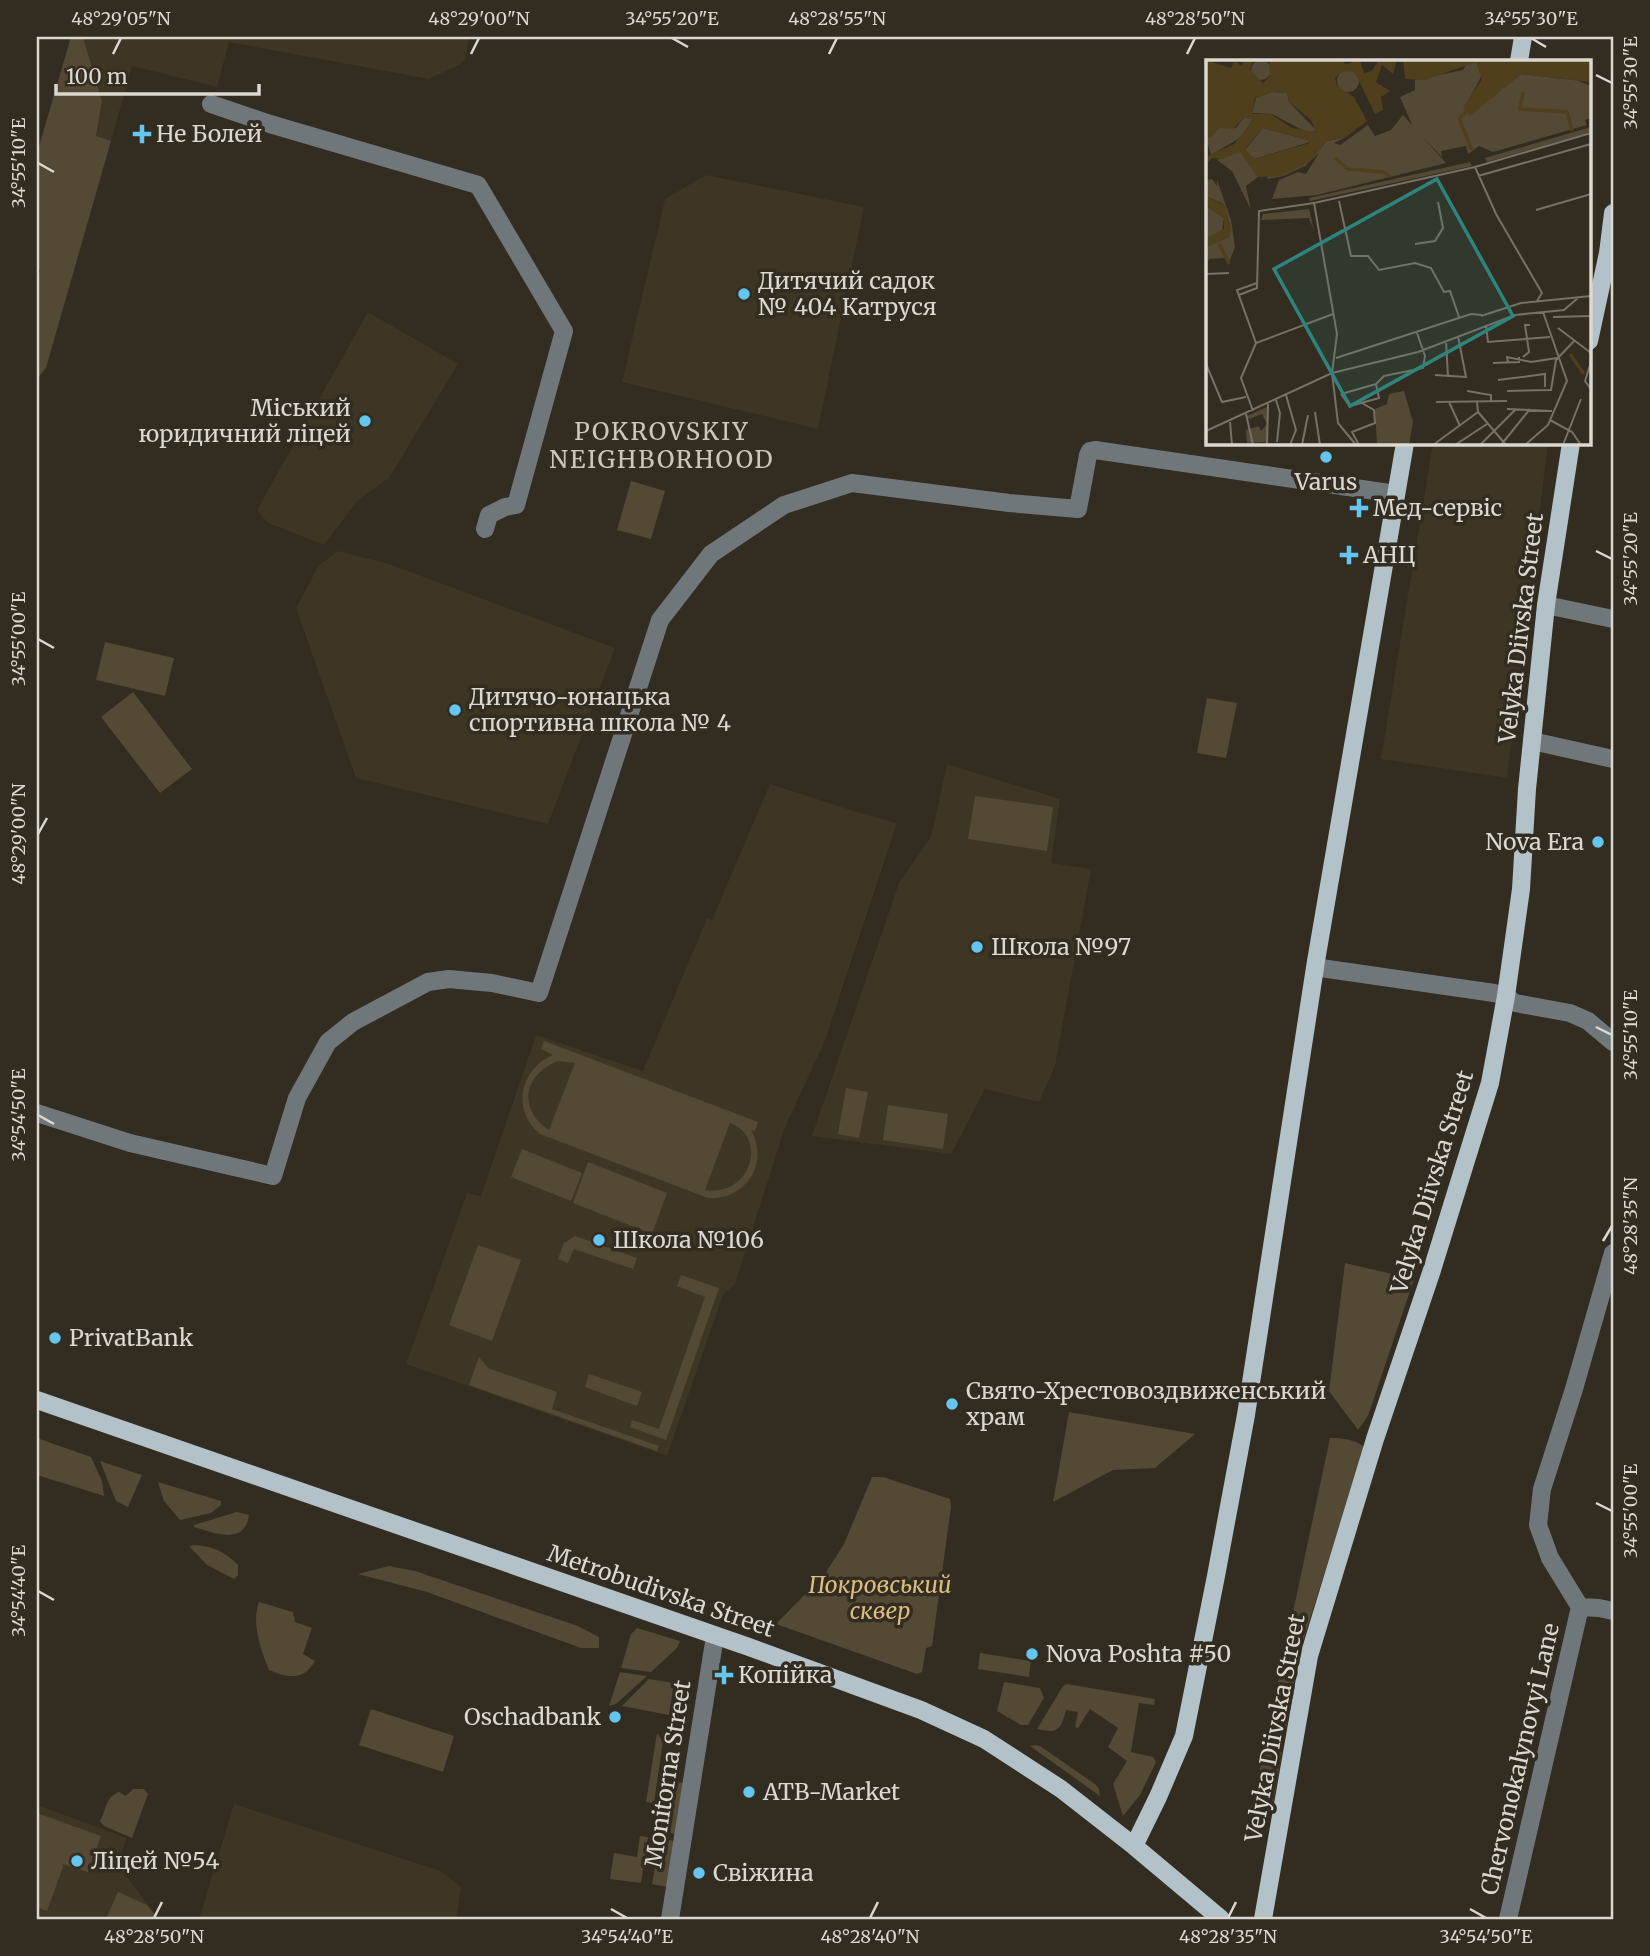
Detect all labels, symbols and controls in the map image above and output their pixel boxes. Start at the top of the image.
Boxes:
text: 48°29'05"N [71,7,171,30]
text: 48°29'00"N [428,7,530,30]
text: 34°55'20"E [625,7,719,30]
text: 48°28'55"N [788,7,886,30]
text: 48°28'50"N [1145,7,1245,30]
text: 34°55'30"E [1484,7,1578,30]
text: 34°55'30"E [1619,36,1642,130]
scale bar [56,52,259,96]
inset map [1206,60,1590,444]
text: 100 m [66,63,128,90]
text: 34°55'10"E [7,117,30,208]
place label: Не Болей [156,119,262,148]
marker: Не Болей [134,126,150,142]
place label: Дитячий садок № 404 Катруся [758,266,937,321]
marker: Дитячий садок № 404 Катруся [736,286,752,302]
place label: Міський юридичний ліцей [138,393,351,448]
marker: Міський юридичний ліцей [357,413,373,429]
district label: POKROVSKIY NEIGHBORHOOD [549,416,775,475]
marker: Varus [1318,449,1334,465]
place label: Varus [1294,467,1357,496]
place label: Мед-сервіс [1373,493,1502,522]
marker: Мед-сервіс [1351,500,1367,516]
street label: Velyka Diivska Street [1492,511,1549,746]
text: 34°55'20"E [1619,512,1642,606]
place label: АНЦ [1362,540,1416,569]
marker: АНЦ [1341,547,1357,563]
text: 34°55'00"E [7,591,30,686]
place label: Дитячо-юнацька спортивна школа № 4 [469,682,731,737]
marker: Дитячо-юнацька спортивна школа № 4 [447,702,463,718]
text: 48°29'00"N [7,783,30,885]
place label: Nova Era [1485,827,1584,856]
marker: Nova Era [1590,834,1606,850]
place label: Школа №97 [991,932,1131,961]
marker: Школа №97 [969,939,985,955]
text: 34°55'10"E [1619,989,1642,1080]
street label: Velyka Diivska Street [1383,1067,1479,1298]
text: 34°54'50"E [7,1068,30,1161]
text: 48°28'35"N [1619,1177,1642,1275]
place label: Школа №106 [613,1225,764,1254]
marker: Школа №106 [591,1232,607,1248]
place label: PrivatBank [69,1323,194,1352]
marker: PrivatBank [47,1330,63,1346]
place label: Свято-Хрестовоздвиженський храм [966,1376,1326,1431]
marker: Свято-Хрестовоздвиженський храм [944,1396,960,1412]
text: 34°55'00"E [1619,1463,1642,1558]
street label: Metrobudivska Street [544,1538,778,1643]
text: 34°54'40"E [7,1544,30,1637]
park label: Покровський сквер [809,1570,951,1625]
street label: Velyka Diivska Street [1238,1611,1311,1845]
street label: Chervonokalynovyi Lane [1474,1620,1565,1898]
place label: Nova Poshta #50 [1046,1639,1231,1668]
marker: Nova Poshta #50 [1024,1646,1040,1662]
place label: Копійка [738,1660,832,1689]
marker: Копійка [716,1667,732,1683]
street label: Monitorna Street [638,1678,697,1870]
place label: Oschadbank [464,1702,601,1731]
marker: Oschadbank [607,1709,623,1725]
place label: ATB-Market [762,1777,900,1806]
marker: ATB-Market [741,1784,757,1800]
place label: Ліцей №54 [91,1846,219,1875]
marker: Ліцей №54 [69,1853,85,1869]
place label: Свіжина [713,1858,813,1887]
marker: Свіжина [691,1865,707,1881]
text: 48°28'50"N [104,1925,204,1948]
text: 34°54'40"E [581,1925,674,1948]
text: 48°28'40"N [820,1925,920,1948]
text: 48°28'35"N [1179,1925,1277,1948]
text: 34°54'50"E [1440,1925,1533,1948]

